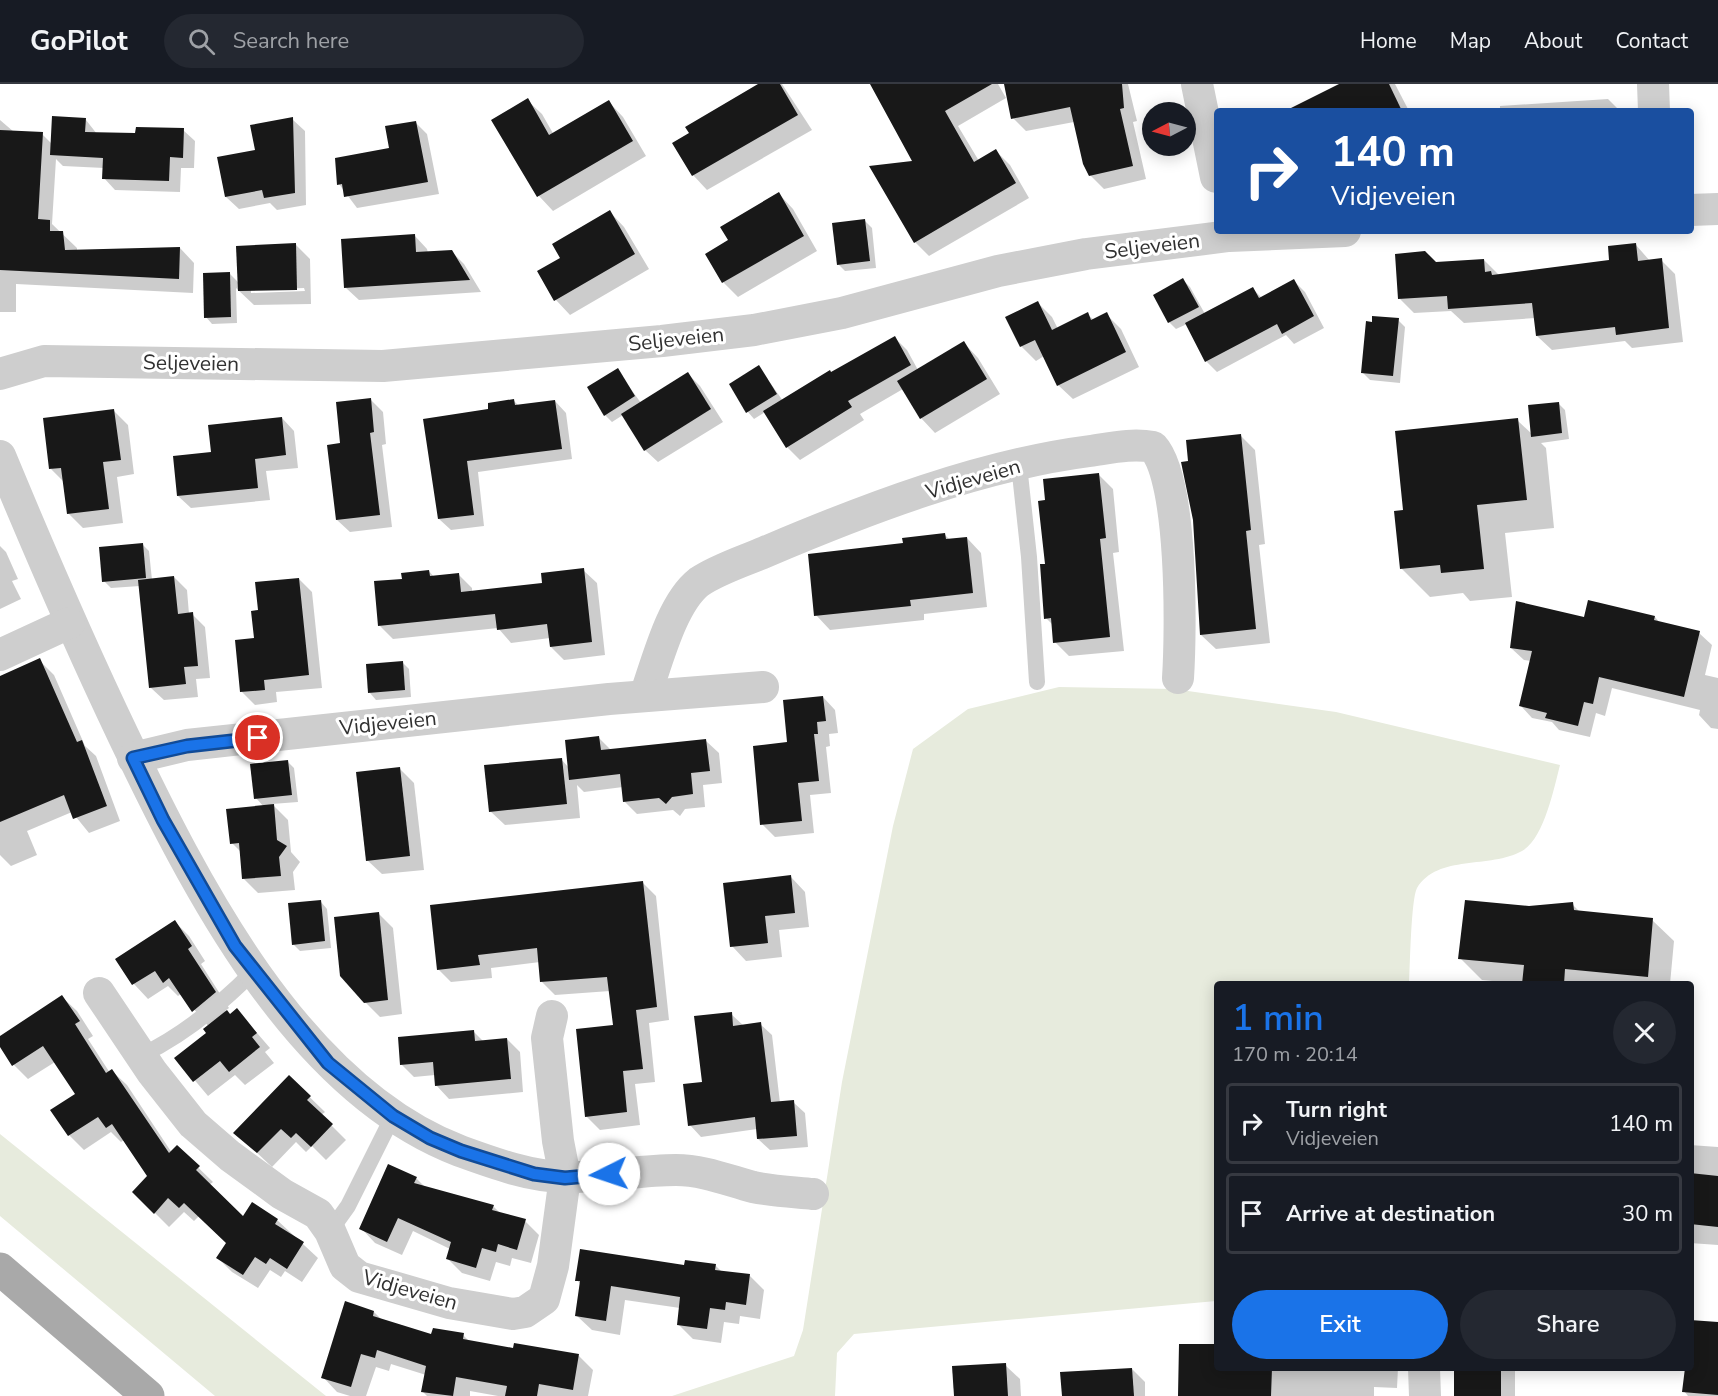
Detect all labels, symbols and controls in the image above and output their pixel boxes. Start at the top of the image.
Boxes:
search box [164,14,584,68]
text: GoPilot [30,22,128,60]
icon: search [185,25,218,58]
text: Search here [233,26,349,56]
text: Home [1360,27,1417,55]
text: Map [1450,27,1491,55]
text: About [1524,27,1582,55]
text: Contact [1615,27,1688,55]
north arrow [1142,102,1196,156]
map controls [1142,102,1196,156]
text: 140 m [1331,124,1455,181]
icon: right [1232,132,1310,210]
text: Vidjeveien [1331,178,1456,215]
street label: Seljeveien [1103,226,1201,266]
street label: Seljeveien [627,320,725,358]
street label: Seljeveien [143,348,239,378]
street label: Vidjeveien [921,452,1024,506]
street label: Vidjeveien [337,704,438,742]
pin [232,712,283,763]
icon: arrive [241,721,274,754]
text: 1 min [1232,994,1324,1043]
button: close [1613,1001,1676,1064]
text: 170 m · 20:14 [1232,1041,1358,1068]
text: Turn right [1286,1095,1387,1125]
icon: right [1235,1107,1268,1140]
text: 140 m [1609,1109,1673,1139]
text: Vidjeveien [1286,1125,1379,1152]
position arrow [577,1142,641,1206]
icon: arrive [1235,1197,1268,1230]
text: Arrive at destination [1286,1199,1495,1229]
text: 30 m [1622,1199,1673,1229]
street label: Vidjeveien [358,1263,461,1317]
button: Exit [1232,1290,1448,1359]
button: Share [1460,1290,1676,1359]

